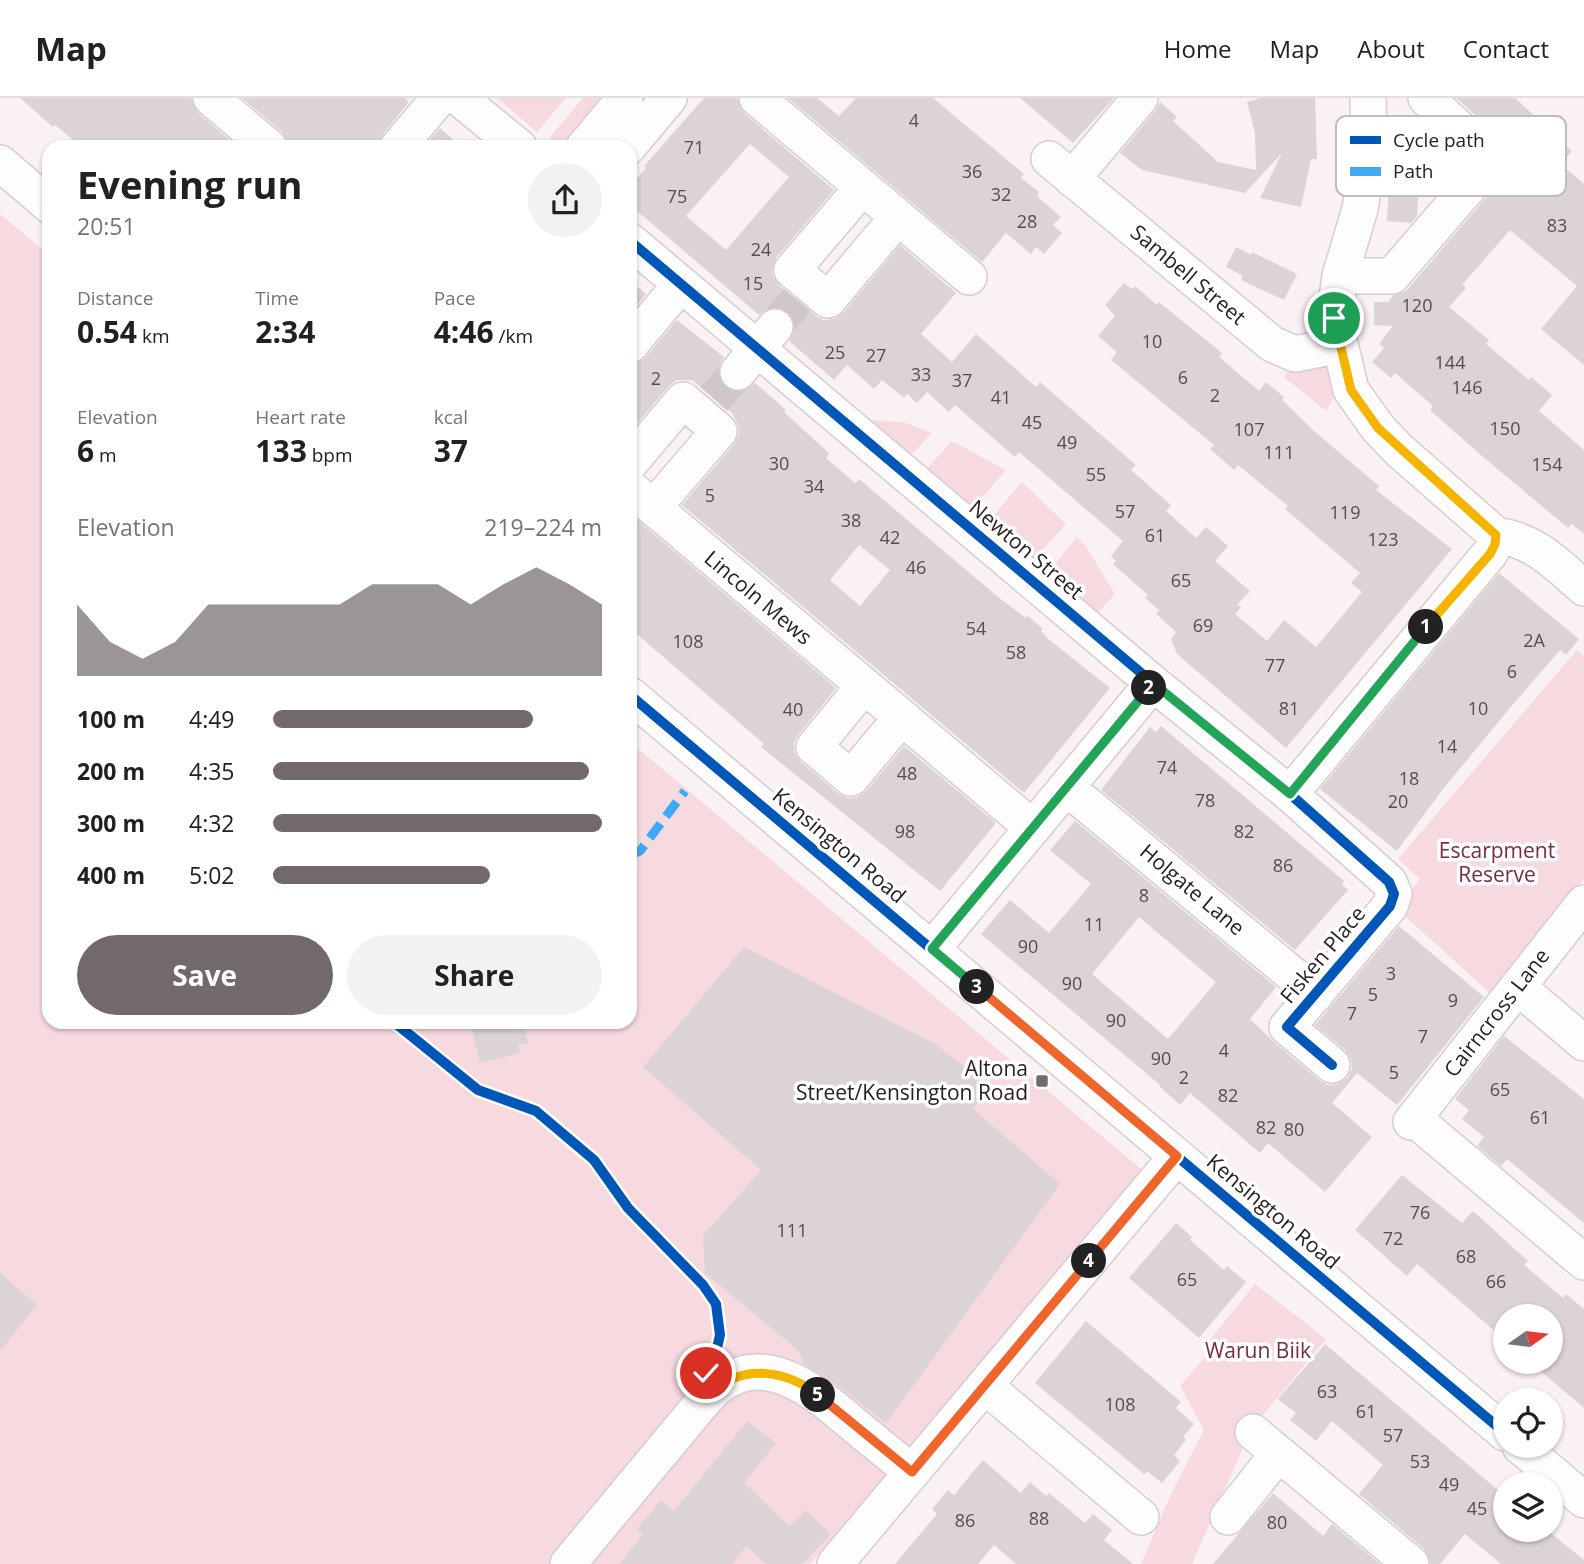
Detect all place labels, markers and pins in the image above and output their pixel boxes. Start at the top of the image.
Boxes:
pin [1304,288,1364,348]
pin: 1 [1408,610,1444,644]
pin: 2 [1132,670,1166,706]
pin: 3 [960,970,995,1004]
place label: Altona Street/Kensington Road [796,1054,1028,1106]
marker: Altona Street/Kensington Road [1034,1073,1050,1089]
pin: 4 [1072,1244,1106,1278]
pin [676,1343,736,1403]
pin: 5 [800,1378,836,1412]

